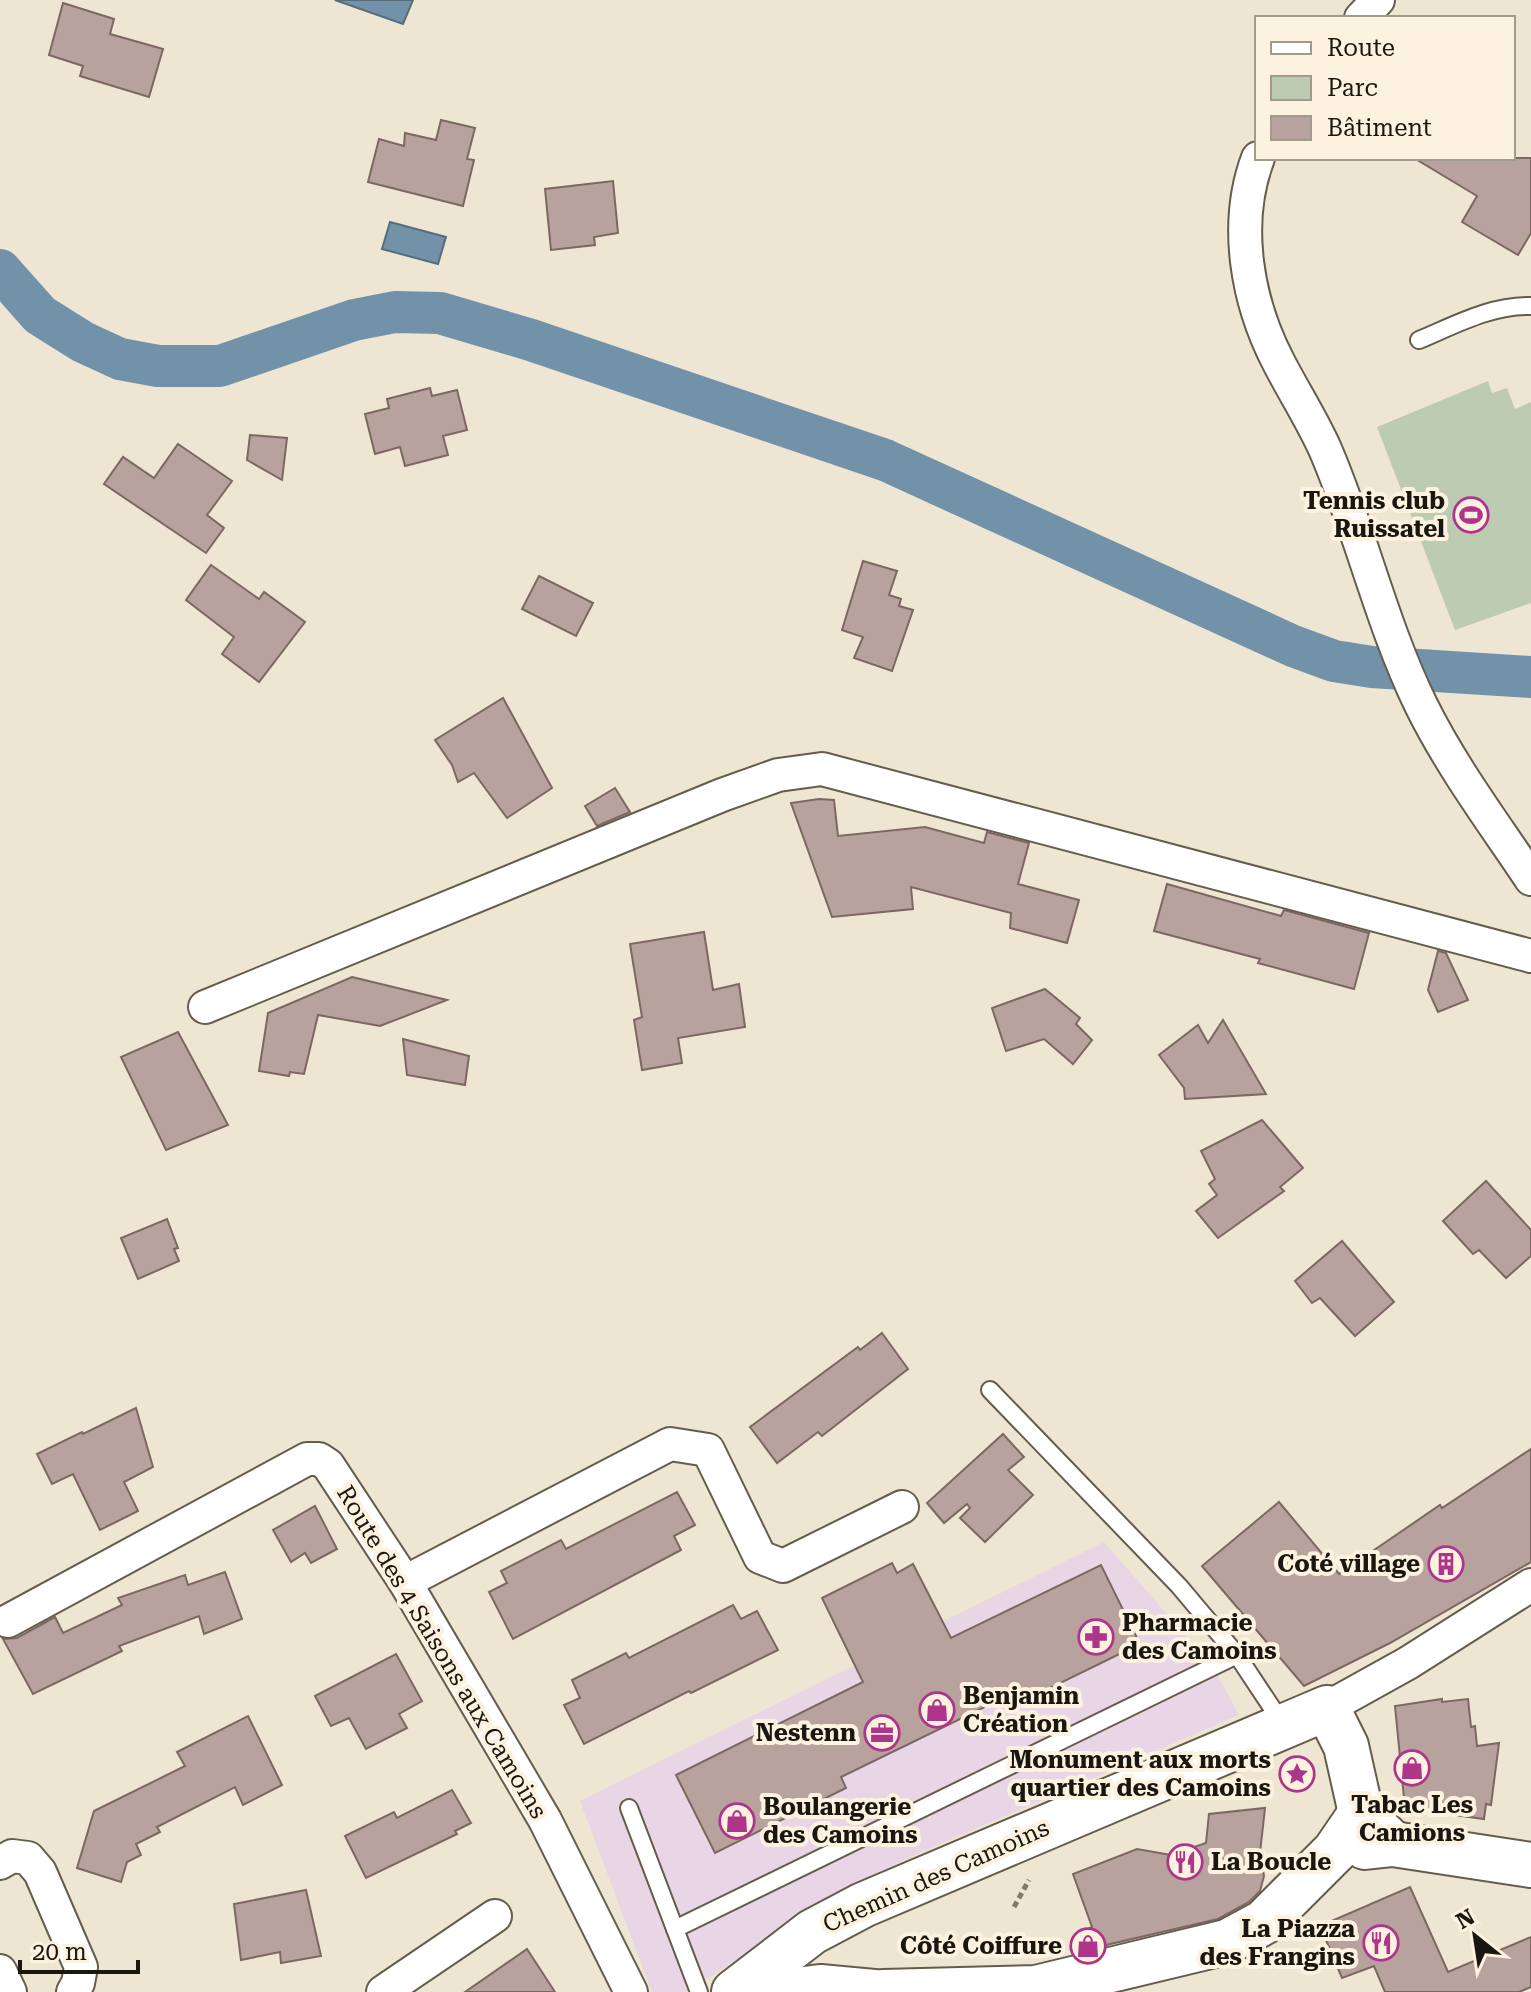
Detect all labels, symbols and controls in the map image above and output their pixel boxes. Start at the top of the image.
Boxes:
legend [1255,16,1515,160]
text: Route [1327,34,1395,62]
text: Parc [1327,74,1378,102]
text: Bâtiment [1327,114,1432,142]
place label: Tennis club Ruissatel [1303,487,1445,543]
sports icon: Tennis club Ruissatel [1452,496,1490,534]
street label: Route des 4 Saisons aux Camoins [331,1480,553,1824]
building icon: Coté village [1427,1545,1465,1583]
place label: Coté village [1277,1550,1420,1578]
place label: Pharmacie des Camoins [1122,1609,1277,1665]
pharmacy icon: Pharmacie des Camoins [1077,1618,1115,1656]
place label: Benjamin Création [963,1682,1079,1738]
shop icon: Benjamin Création [918,1691,956,1729]
office icon: Nestenn [863,1714,901,1752]
place label: Nestenn [756,1719,856,1747]
place label: Monument aux morts quartier des Camoins [1009,1746,1271,1802]
shop icon: Tabac Les Camions [1393,1749,1431,1787]
place icon: Monument aux morts quartier des Camoins [1278,1755,1316,1793]
place label: Tabac Les Camions [1351,1791,1473,1847]
place label: Boulangerie des Camoins [763,1793,918,1849]
shop icon: Boulangerie des Camoins [718,1802,756,1840]
street label: Chemin des Camoins [819,1814,1053,1938]
restaurant icon: La Boucle [1166,1843,1204,1881]
place label: La Boucle [1211,1848,1331,1876]
north arrow [1435,1896,1515,1976]
text: N [1452,1904,1479,1934]
place label: La Piazza des Frangins [1200,1915,1355,1971]
scale bar [20,1924,138,1974]
restaurant icon: La Piazza des Frangins [1362,1924,1400,1962]
shop icon: Côté Coiffure [1069,1927,1107,1965]
place label: Côté Coiffure [900,1932,1062,1960]
text: 20 m [32,1938,87,1966]

